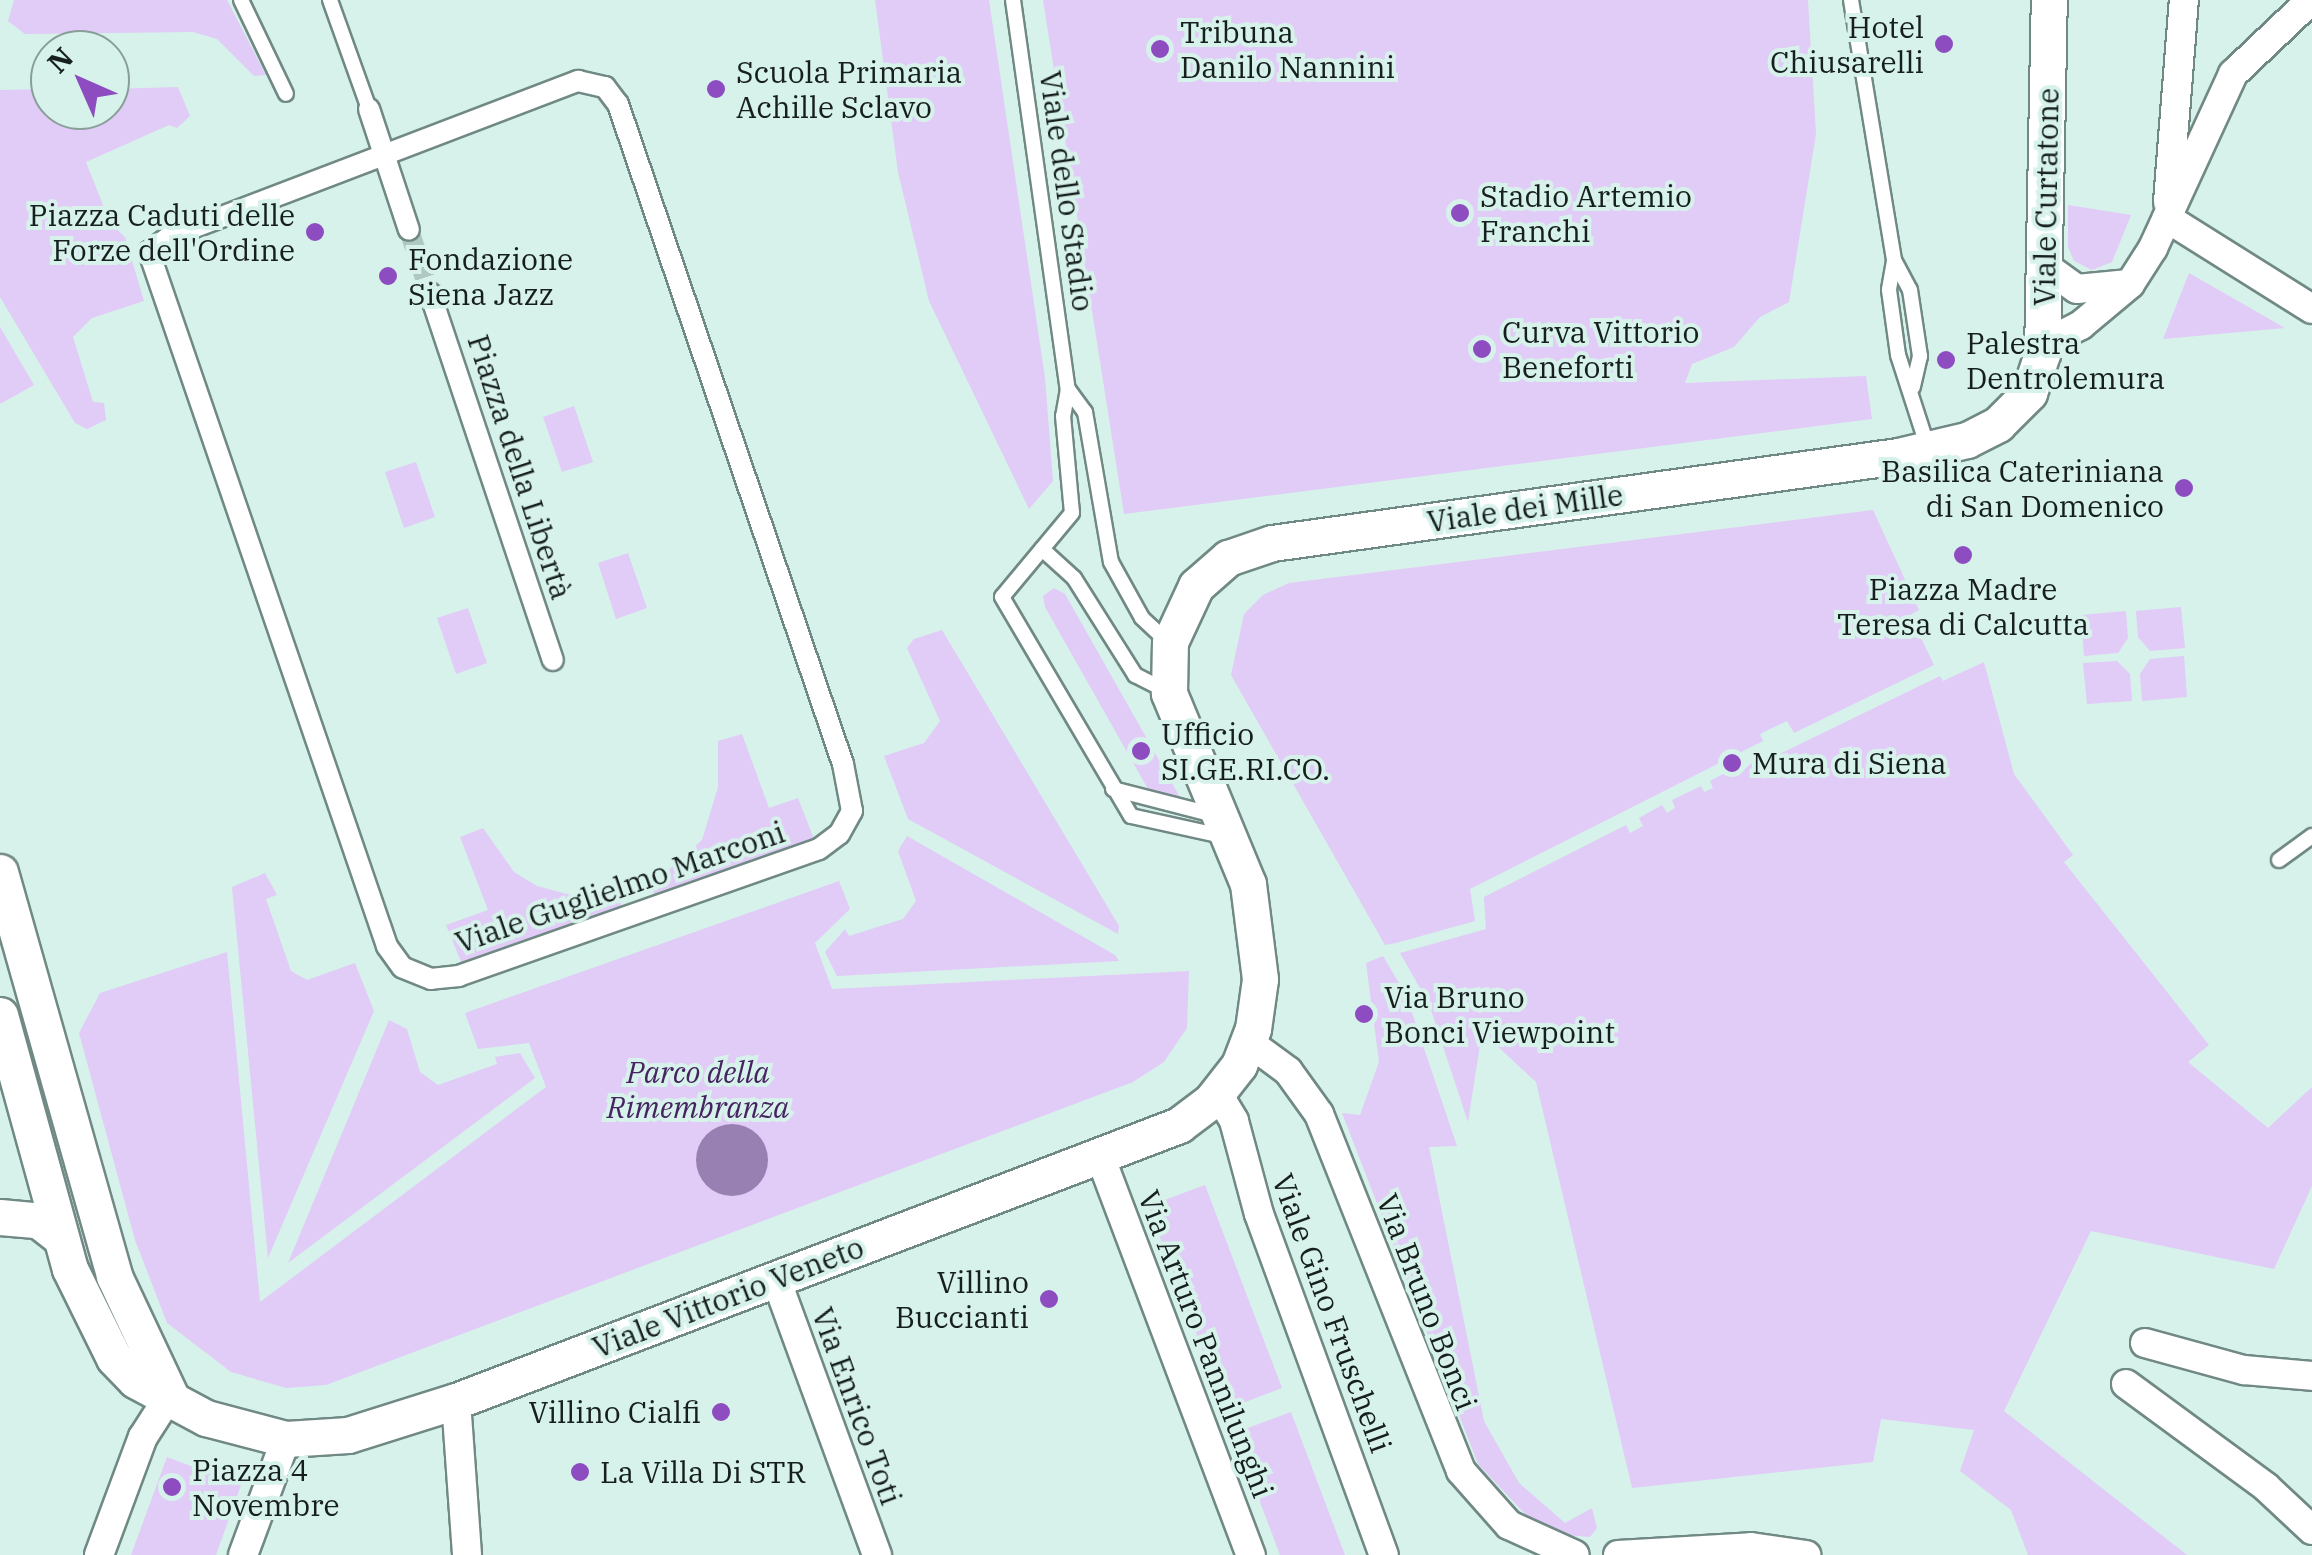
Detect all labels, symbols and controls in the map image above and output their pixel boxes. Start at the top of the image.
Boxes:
place label: Hotel Chiusarelli [1770,9,1924,80]
place label: Tribuna Danilo Nannini [1180,14,1395,84]
north arrow [30,30,130,130]
marker: Hotel Chiusarelli [1933,33,1955,55]
marker: Tribuna Danilo Nannini [1149,38,1171,60]
text: N [39,39,81,81]
place label: Scuola Primaria Achille Sclavo [736,54,962,124]
street label: Viale dello Stadio [1032,68,1102,314]
marker: Scuola Primaria Achille Sclavo [705,78,727,100]
street label: Viale Curtatone [2026,88,2066,306]
place label: Stadio Artemio Franchi [1480,178,1692,248]
place label: Piazza Caduti delle Forze dell'Ordine [29,197,295,268]
marker: Stadio Artemio Franchi [1449,202,1471,224]
marker: Piazza Caduti delle Forze dell'Ordine [304,221,326,243]
place label: Fondazione Siena Jazz [408,241,573,312]
marker: Fondazione Siena Jazz [377,265,399,287]
place label: Curva Vittorio Beneforti [1502,314,1699,384]
place label: Palestra Dentrolemura [1966,325,2165,396]
street label: Piazza della Libertà [460,330,580,604]
marker: Curva Vittorio Beneforti [1471,338,1493,360]
marker: Palestra Dentrolemura [1935,349,1957,371]
place label: Basilica Cateriniana di San Domenico [1881,453,2164,524]
street label: Viale dei Mille [1425,476,1625,540]
marker: Basilica Cateriniana di San Domenico [2173,477,2195,499]
marker: Piazza Madre Teresa di Calcutta [1952,544,1974,566]
place label: Piazza Madre Teresa di Calcutta [1837,571,2089,642]
place label: Ufficio SI.GE.RI.CO. [1161,716,1330,786]
marker: Ufficio SI.GE.RI.CO. [1130,740,1152,762]
place label: Mura di Siena [1752,745,1947,781]
marker: Mura di Siena [1721,752,1743,774]
street label: Viale Guglielmo Marconi [450,814,790,960]
place label: Via Bruno Bonci Viewpoint [1384,979,1615,1050]
marker: Via Bruno Bonci Viewpoint [1353,1003,1375,1025]
park label: Parco della Rimembranza [607,1054,789,1124]
street label: Viale Gino Fruschelli [1265,1169,1399,1457]
street label: Via Arturo Pannilunghi [1131,1185,1281,1503]
street label: Via Bruno Bonci [1369,1189,1485,1415]
street label: Viale Vittorio Veneto [587,1229,869,1365]
place label: Villino Buccianti [895,1264,1029,1334]
marker: Villino Buccianti [1038,1288,1060,1310]
street label: Via Enrico Toti [805,1302,909,1510]
place label: Villino Cialfi [528,1394,701,1430]
marker: Villino Cialfi [710,1401,732,1423]
place label: Piazza 4 Novembre [192,1452,340,1522]
place label: La Villa Di STR [600,1454,806,1490]
marker: La Villa Di STR [569,1461,591,1483]
marker: Piazza 4 Novembre [161,1476,183,1498]

